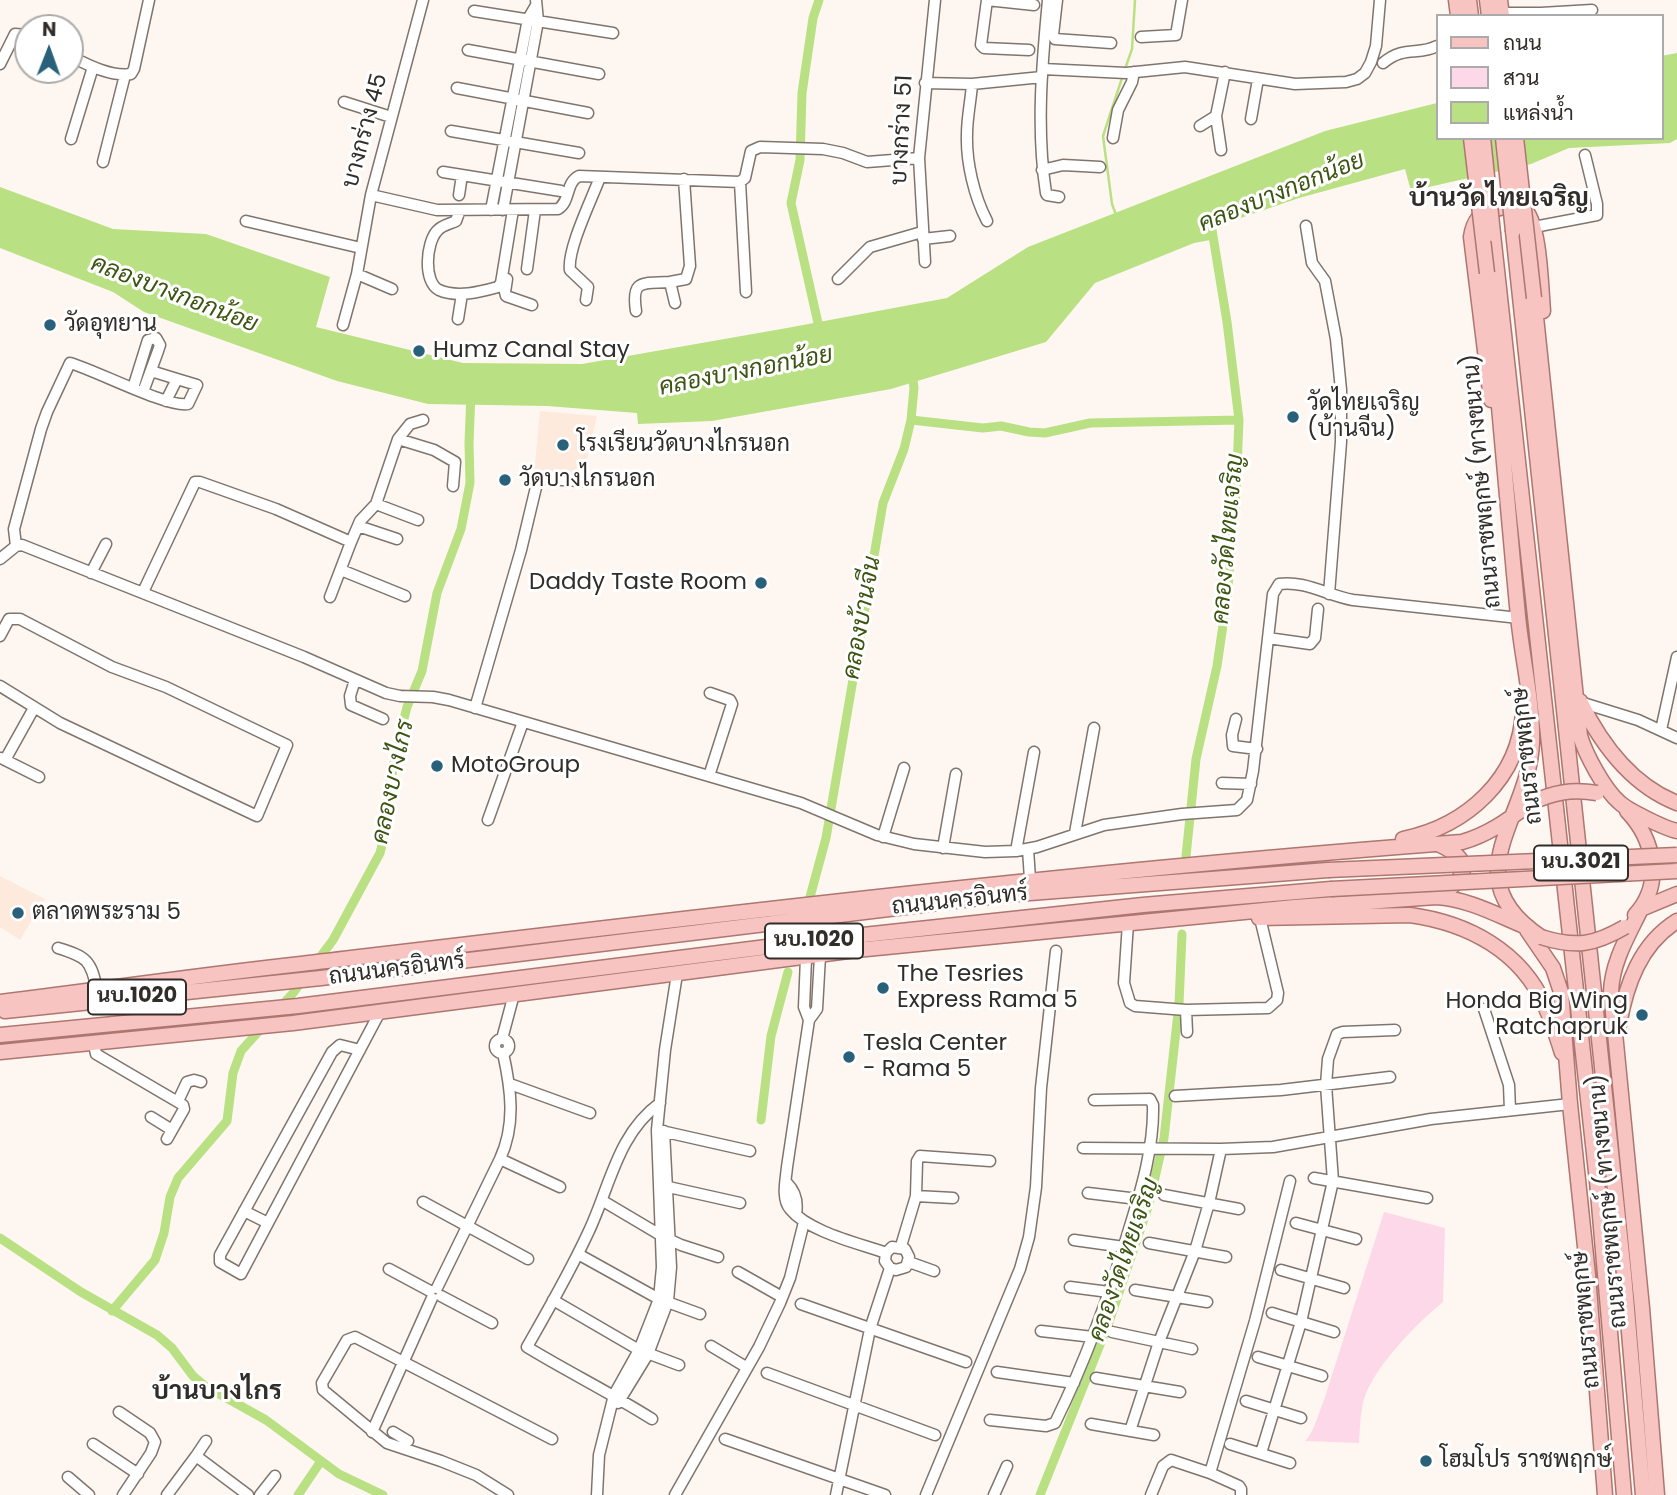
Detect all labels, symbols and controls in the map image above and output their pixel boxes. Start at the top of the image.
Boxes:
north arrow [14,14,84,84]
legend [1436,14,1663,140]
text: N [42,16,57,43]
text: ถนน [1503,28,1542,57]
text: สวน [1503,63,1539,92]
street label: บางกร่าง 45 [337,71,395,191]
street label: บางกร่าง 51 [886,74,920,186]
text: แหล่งน้ำ [1503,98,1574,127]
water label: คลองบางกอกน้อย [1195,147,1369,239]
district label: บ้านวัดไทยเจริญ [1409,183,1589,215]
water label: คลองบางกอกน้อย [87,250,261,340]
place label: วัดอุทยาน [64,311,157,339]
marker: วัดอุทยาน [42,317,58,333]
place label: Humz Canal Stay [433,337,630,365]
water label: คลองบางกอกน้อย [657,341,835,403]
marker: Humz Canal Stay [411,343,427,359]
street label: ถนนราชพฤกษ์ (ทางขนาน) [1458,353,1508,609]
place label: วัดไทยเจริญ (บ้านจีน) [1307,390,1420,444]
marker: วัดไทยเจริญ (บ้านจีน) [1285,409,1301,425]
place label: โรงเรียนวัดบางไกรนอก [577,431,790,459]
marker: โรงเรียนวัดบางไกรนอก [555,437,571,453]
water label: คลองวัดไทยเจริญ [1207,453,1251,625]
place label: วัดบางไกรนอก [519,466,656,494]
marker: วัดบางไกรนอก [497,472,513,488]
water label: คลองบ้านจีน [838,554,888,682]
place label: Daddy Taste Room [529,569,747,597]
marker: Daddy Taste Room [753,575,769,591]
street label: ถนนราชพฤกษ์ [1507,686,1549,826]
water label: คลองบางไกร [367,717,421,847]
place label: MotoGroup [451,752,580,780]
marker: MotoGroup [429,758,445,774]
road number: นบ.3021 [1534,846,1628,880]
street label: ถนนนครอินทร์ [891,880,1029,922]
place label: ตลาดพระราม 5 [32,899,181,927]
marker: ตลาดพระราม 5 [10,905,26,921]
road number: นบ.1020 [765,923,863,958]
street label: ถนนนครอินทร์ [327,948,467,992]
place label: The Tesries Express Rama 5 [897,961,1078,1015]
road number: นบ.1020 [88,979,186,1014]
marker: The Tesries Express Rama 5 [875,980,891,996]
place label: Honda Big Wing Ratchapruk [1446,988,1628,1042]
marker: Honda Big Wing Ratchapruk [1634,1007,1650,1023]
place label: Tesla Center - Rama 5 [863,1030,1007,1084]
marker: Tesla Center - Rama 5 [841,1049,857,1065]
street label: ถนนราชพฤกษ์ (ทางขนาน) [1584,1073,1634,1329]
water label: คลองวัดไทยเจริญ [1084,1174,1166,1346]
street label: ถนนราชพฤกษ์ [1567,1250,1607,1390]
district label: บ้านบางไกร [152,1376,282,1408]
place label: โฮมโปร ราชพฤกษ์ [1440,1447,1612,1475]
marker: โฮมโปร ราชพฤกษ์ [1418,1453,1434,1469]

